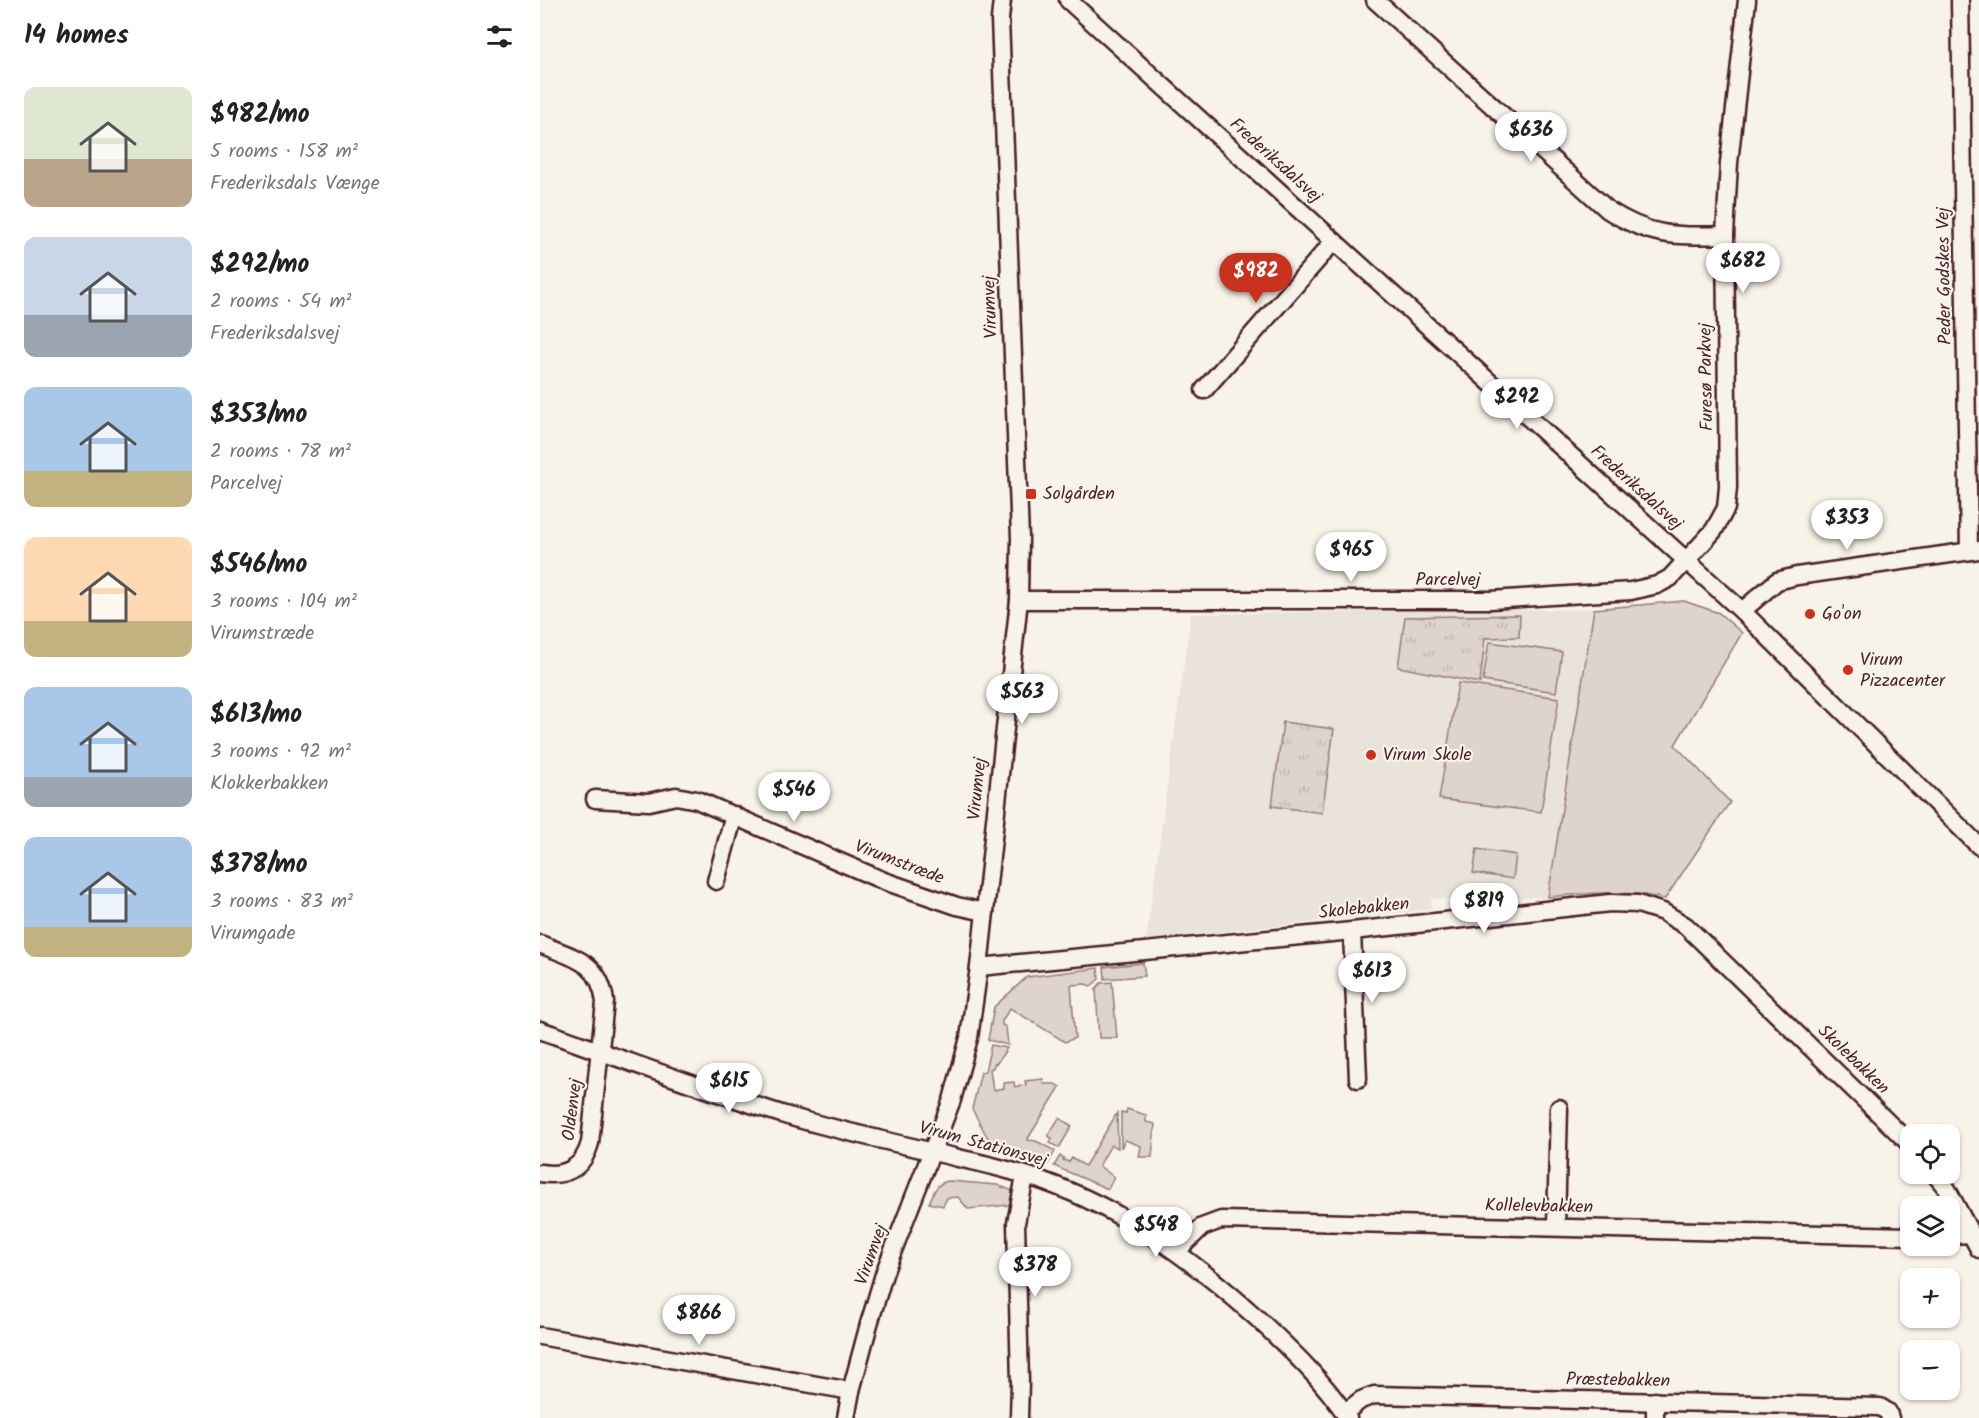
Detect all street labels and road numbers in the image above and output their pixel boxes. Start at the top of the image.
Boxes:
street label: Frederiksdalsvej [1222,111,1329,212]
street label: Peder Godskes Vej [1929,206,1961,345]
street label: Virumvej [975,274,1007,339]
street label: Furesø Parkvej [1692,321,1722,431]
street label: Frederiksdalsvej [1583,438,1690,539]
street label: Parcelvej [1416,566,1482,595]
street label: Virumvej [960,755,996,822]
street label: Virumstræde [850,833,948,893]
street label: Skolebakken [1317,890,1411,928]
street label: Skolebakken [1810,1018,1896,1102]
street label: Oldenvej [555,1076,591,1143]
street label: Virum Stationsvej [916,1114,1052,1176]
street label: Kollelevbakken [1485,1192,1593,1222]
street label: Virumvej [848,1219,897,1290]
street label: Præstebakken [1566,1366,1670,1396]

